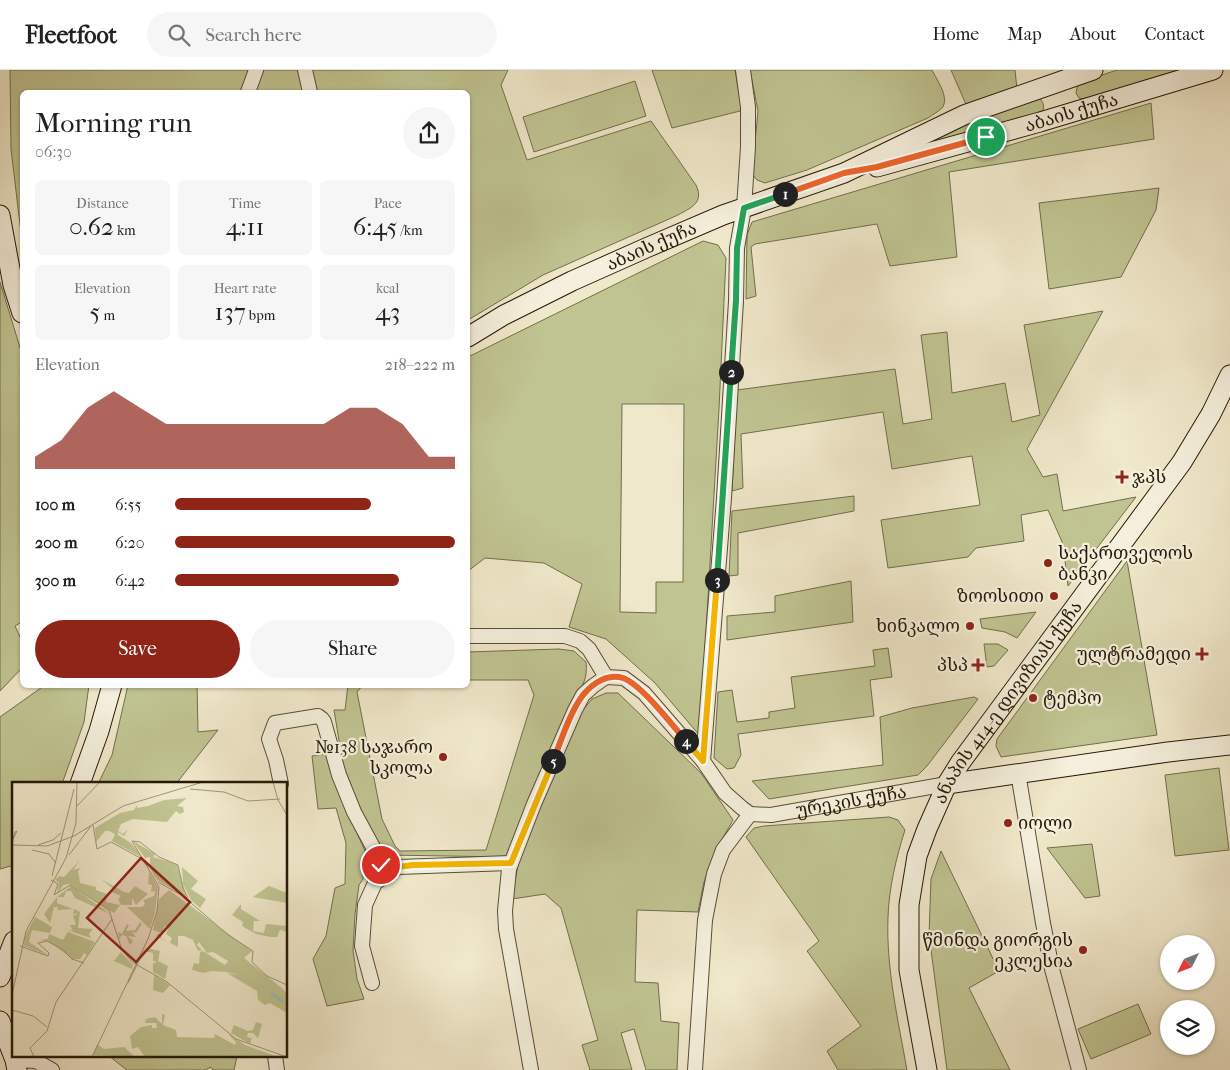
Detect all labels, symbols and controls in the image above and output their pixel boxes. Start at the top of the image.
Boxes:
search box [147,12,497,57]
text: Fleetfoot [25,21,117,49]
icon: search [165,21,193,49]
text: Search here [205,24,302,46]
text: Home [932,24,979,45]
text: Map [1007,24,1042,45]
text: About [1070,24,1116,45]
text: Contact [1144,24,1205,45]
street label: აბაის ქუჩა [1022,89,1121,136]
text: Morning run [35,106,192,139]
button: share [403,107,455,159]
pin [965,116,1007,158]
icon: arrive [972,123,1000,151]
text: 06:30 [35,142,72,161]
pin: 1 [772,182,798,206]
text: 1 [783,186,788,203]
text: Distance [76,195,129,212]
text: Time [229,195,261,212]
text: Pace [374,195,402,212]
text: 0.62 [69,212,114,241]
text: 4:11 [226,212,264,241]
text: 6:45 [353,212,397,241]
street label: აბაის ქუჩა [603,217,700,275]
text: km [114,222,136,239]
text: /km [397,222,423,239]
text: Elevation [74,280,131,297]
text: Heart rate [214,280,276,297]
text: kcal [376,280,399,297]
text: 5 [90,297,100,326]
text: 137 [215,297,246,326]
text: 43 [375,297,400,326]
text: m [100,307,115,324]
text: bpm [246,307,275,324]
text: Elevation [35,355,100,374]
text: 218–222 m [385,355,455,374]
pin: 2 [718,360,744,384]
text: 2 [728,364,735,381]
place label: ჯპს [1132,467,1166,488]
marker: ჯპს [1116,471,1128,483]
text: 100 m [35,495,75,514]
text: 6:55 [115,495,141,514]
text: 200 m [35,533,78,552]
text: 6:20 [115,533,145,552]
place label: საქართველოს ბანკი [1058,543,1193,585]
marker: საქართველოს ბანკი [1042,557,1054,569]
pin: 3 [704,568,730,592]
text: 300 m [35,571,76,590]
text: 6:42 [115,571,145,590]
text: 3 [715,572,720,589]
place label: ზოოსითი [957,586,1044,607]
marker: ზოოსითი [1048,590,1060,602]
street label: ანაპის 414-ე დივიზიას ქუჩა [929,597,1087,807]
place label: ხინკალო [876,616,960,637]
button: Save [35,620,240,678]
button: Share [250,620,455,678]
marker: ხინკალო [964,620,976,632]
place label: ულტრამედი [1077,644,1191,665]
marker: ულტრამედი [1195,647,1209,661]
place label: პსპ [937,655,968,676]
marker: პსპ [972,659,984,671]
place label: ტემპო [1043,688,1102,709]
marker: ტემპო [1027,692,1039,704]
pin: 4 [674,728,698,754]
text: 4 [682,733,691,750]
place label: №138 საჯარო სკოლა [315,737,433,779]
pin: 5 [540,748,566,774]
marker: №138 საჯარო სკოლა [437,751,449,763]
text: 5 [550,753,557,770]
street label: ურეკის ქუჩა [794,781,908,821]
inset map [12,782,288,1058]
place label: იოლი [1018,813,1072,834]
marker: იოლი [1002,817,1014,829]
pin [360,844,402,886]
icon: check [367,851,395,879]
place label: წმინდა გიორგის ეკლესია [922,930,1073,972]
north arrow [1160,935,1215,990]
map controls [1160,935,1215,1055]
marker: წმინდა გიორგის ეკლესია [1077,944,1089,956]
button: layers [1160,1000,1215,1055]

